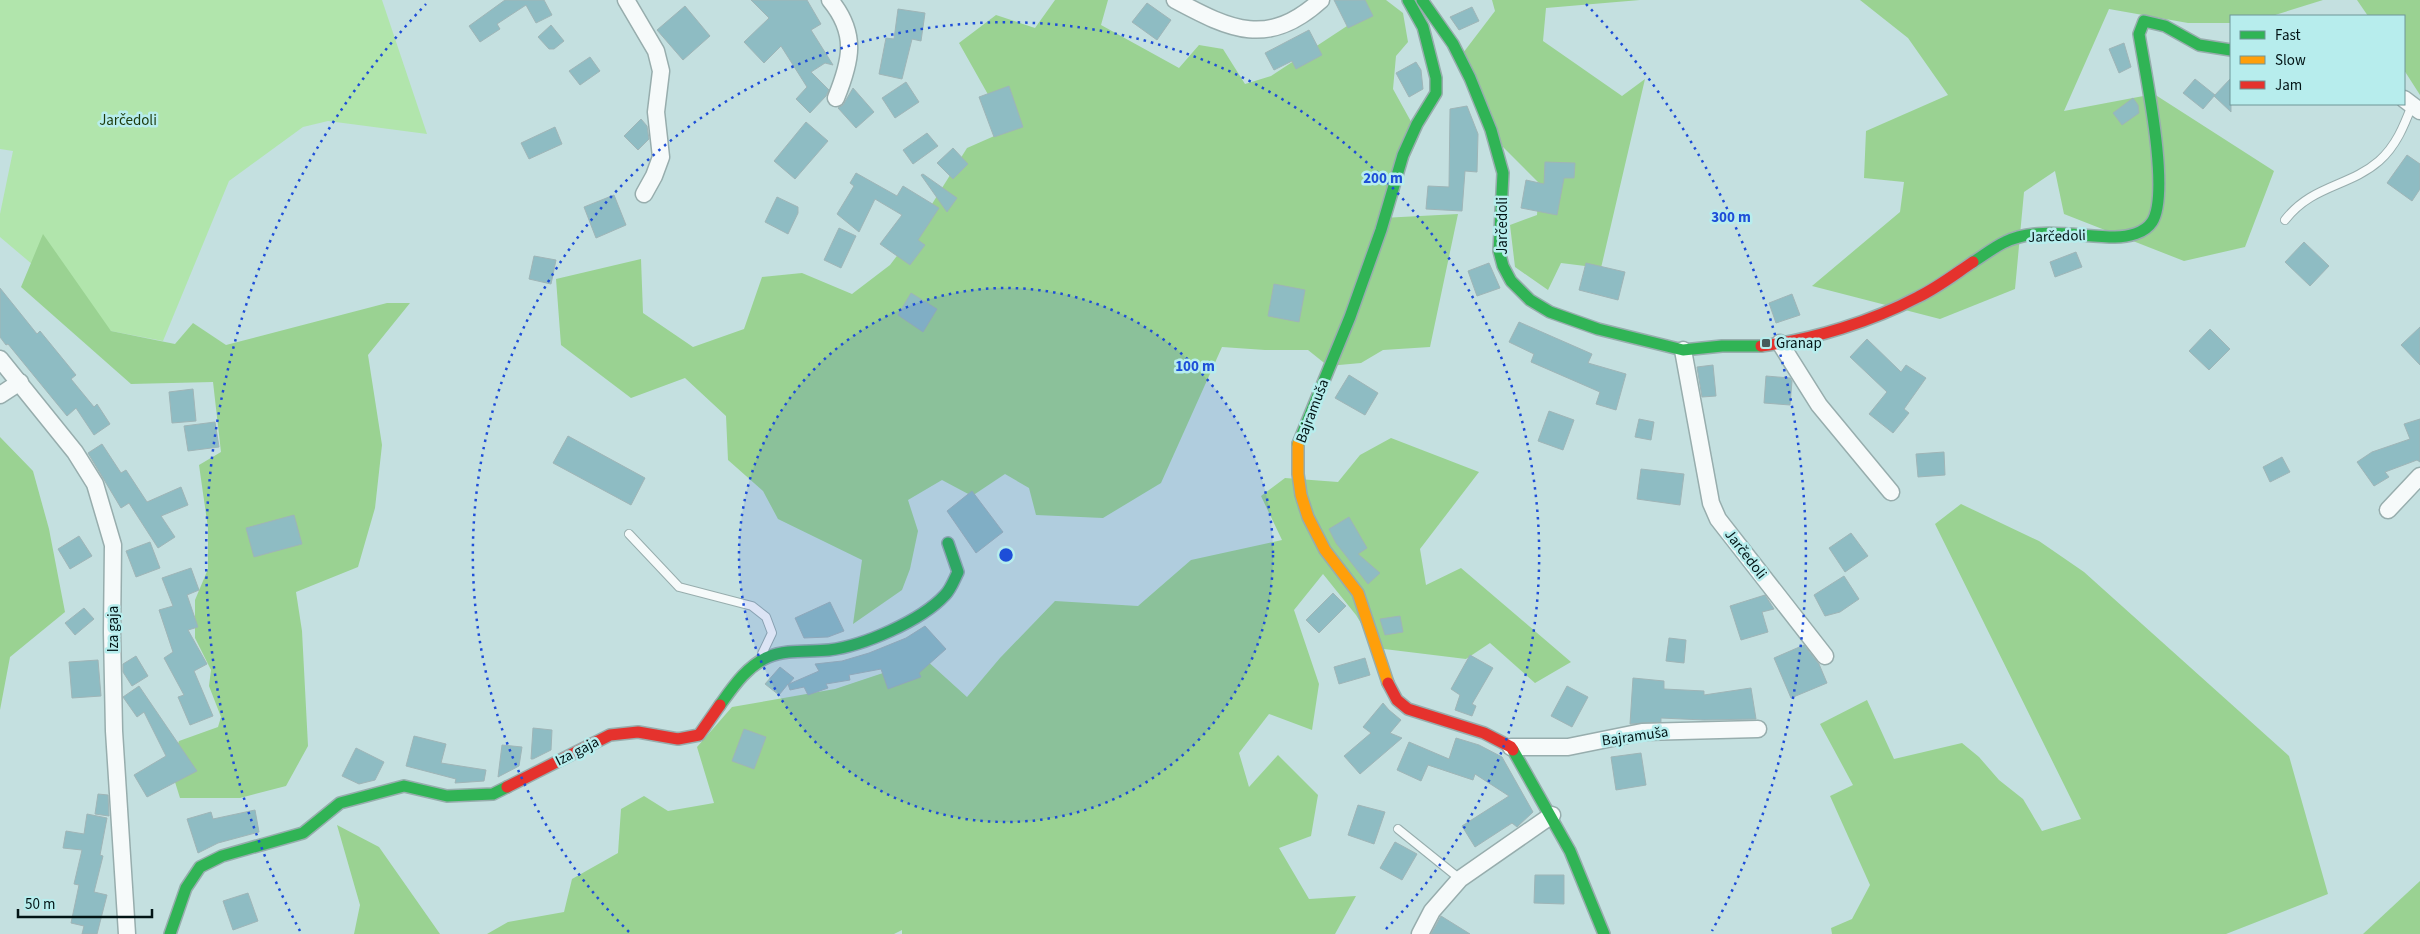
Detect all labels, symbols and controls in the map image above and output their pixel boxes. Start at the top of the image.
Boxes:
legend [2230,15,2405,105]
text: Fast [2275,25,2301,46]
text: Slow [2275,50,2306,71]
text: Jam [2275,75,2302,96]
park label: Jarčedoli [99,110,157,131]
text: 200 m [1363,168,1403,189]
street label: Jarčedoli [1492,197,1513,255]
text: 300 m [1711,207,1751,228]
street label: Jarčedoli [2028,225,2086,248]
place label: Granap [1776,333,1822,354]
marker: Granap [1760,337,1772,349]
text: 100 m [1175,356,1215,377]
street label: Bajramuša [1291,376,1334,446]
street label: Jarčedoli [1720,525,1772,584]
centre of rings [997,546,1015,564]
street label: Iza gaja [103,606,124,652]
street label: Bajramuša [1600,721,1670,752]
street label: Iza gaja [552,731,603,771]
scale bar [18,886,151,918]
text: 50 m [25,894,55,915]

